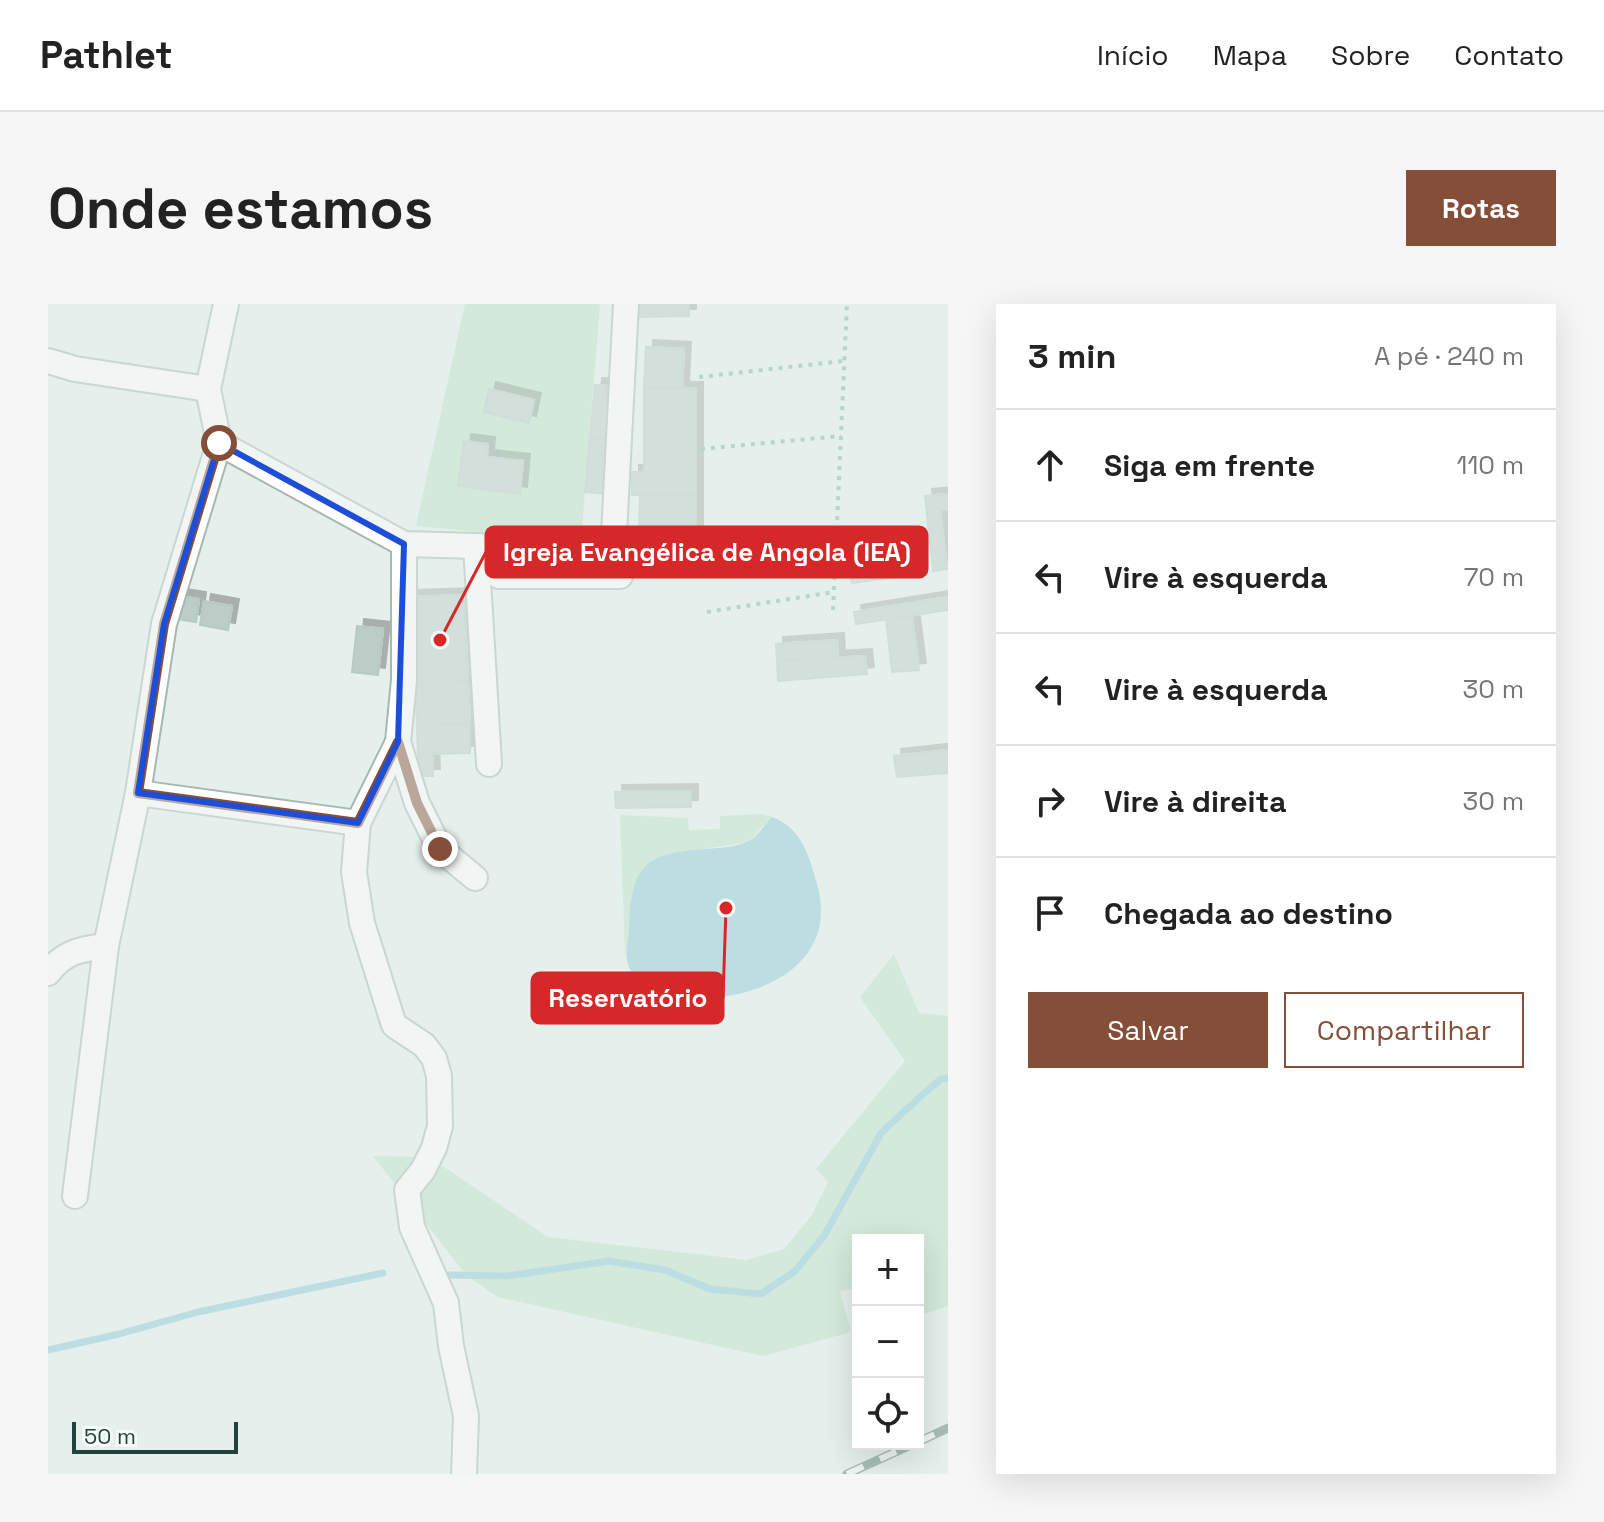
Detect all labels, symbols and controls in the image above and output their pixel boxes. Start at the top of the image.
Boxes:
text: Pathlet [40,31,173,79]
text: Início [1097,37,1169,73]
text: Mapa [1213,37,1287,73]
text: Sobre [1331,37,1410,73]
text: Contato [1454,37,1564,73]
button: Rotas [1406,170,1556,246]
text: Onde estamos [48,173,433,244]
text: 3 min [1028,335,1116,378]
text: A pé · 240 m [1374,339,1524,373]
route start [201,425,237,461]
icon: ahead [1028,443,1072,487]
text: Siga em frente [1104,446,1315,485]
text: 110 m [1457,448,1524,482]
callout: Igreja Evangélica de Angola (IEA) [486,527,927,577]
text: Igreja Evangélica de Angola (IEA) [503,535,911,569]
icon: left [1028,555,1072,599]
text: Vire à esquerda [1104,558,1328,597]
text: 70 m [1464,560,1524,594]
icon: left [1028,667,1072,711]
text: Vire à esquerda [1104,670,1328,709]
text: 30 m [1463,672,1524,706]
icon: right [1028,779,1072,823]
text: Vire à direita [1104,782,1287,821]
text: 30 m [1463,784,1524,818]
route end [422,831,458,867]
icon: arrive [1028,891,1072,935]
text: Chegada ao destino [1104,894,1393,933]
callout: Reservatório [532,973,723,1023]
text: Reservatório [549,981,707,1015]
button: Salvar [1028,992,1268,1068]
button: Compartilhar [1284,992,1524,1068]
map controls [852,1234,924,1450]
button: + [852,1234,924,1306]
button: − [852,1306,924,1378]
button: locate [852,1378,924,1450]
scale bar [72,1418,238,1454]
text: 50 m [84,1422,136,1450]

